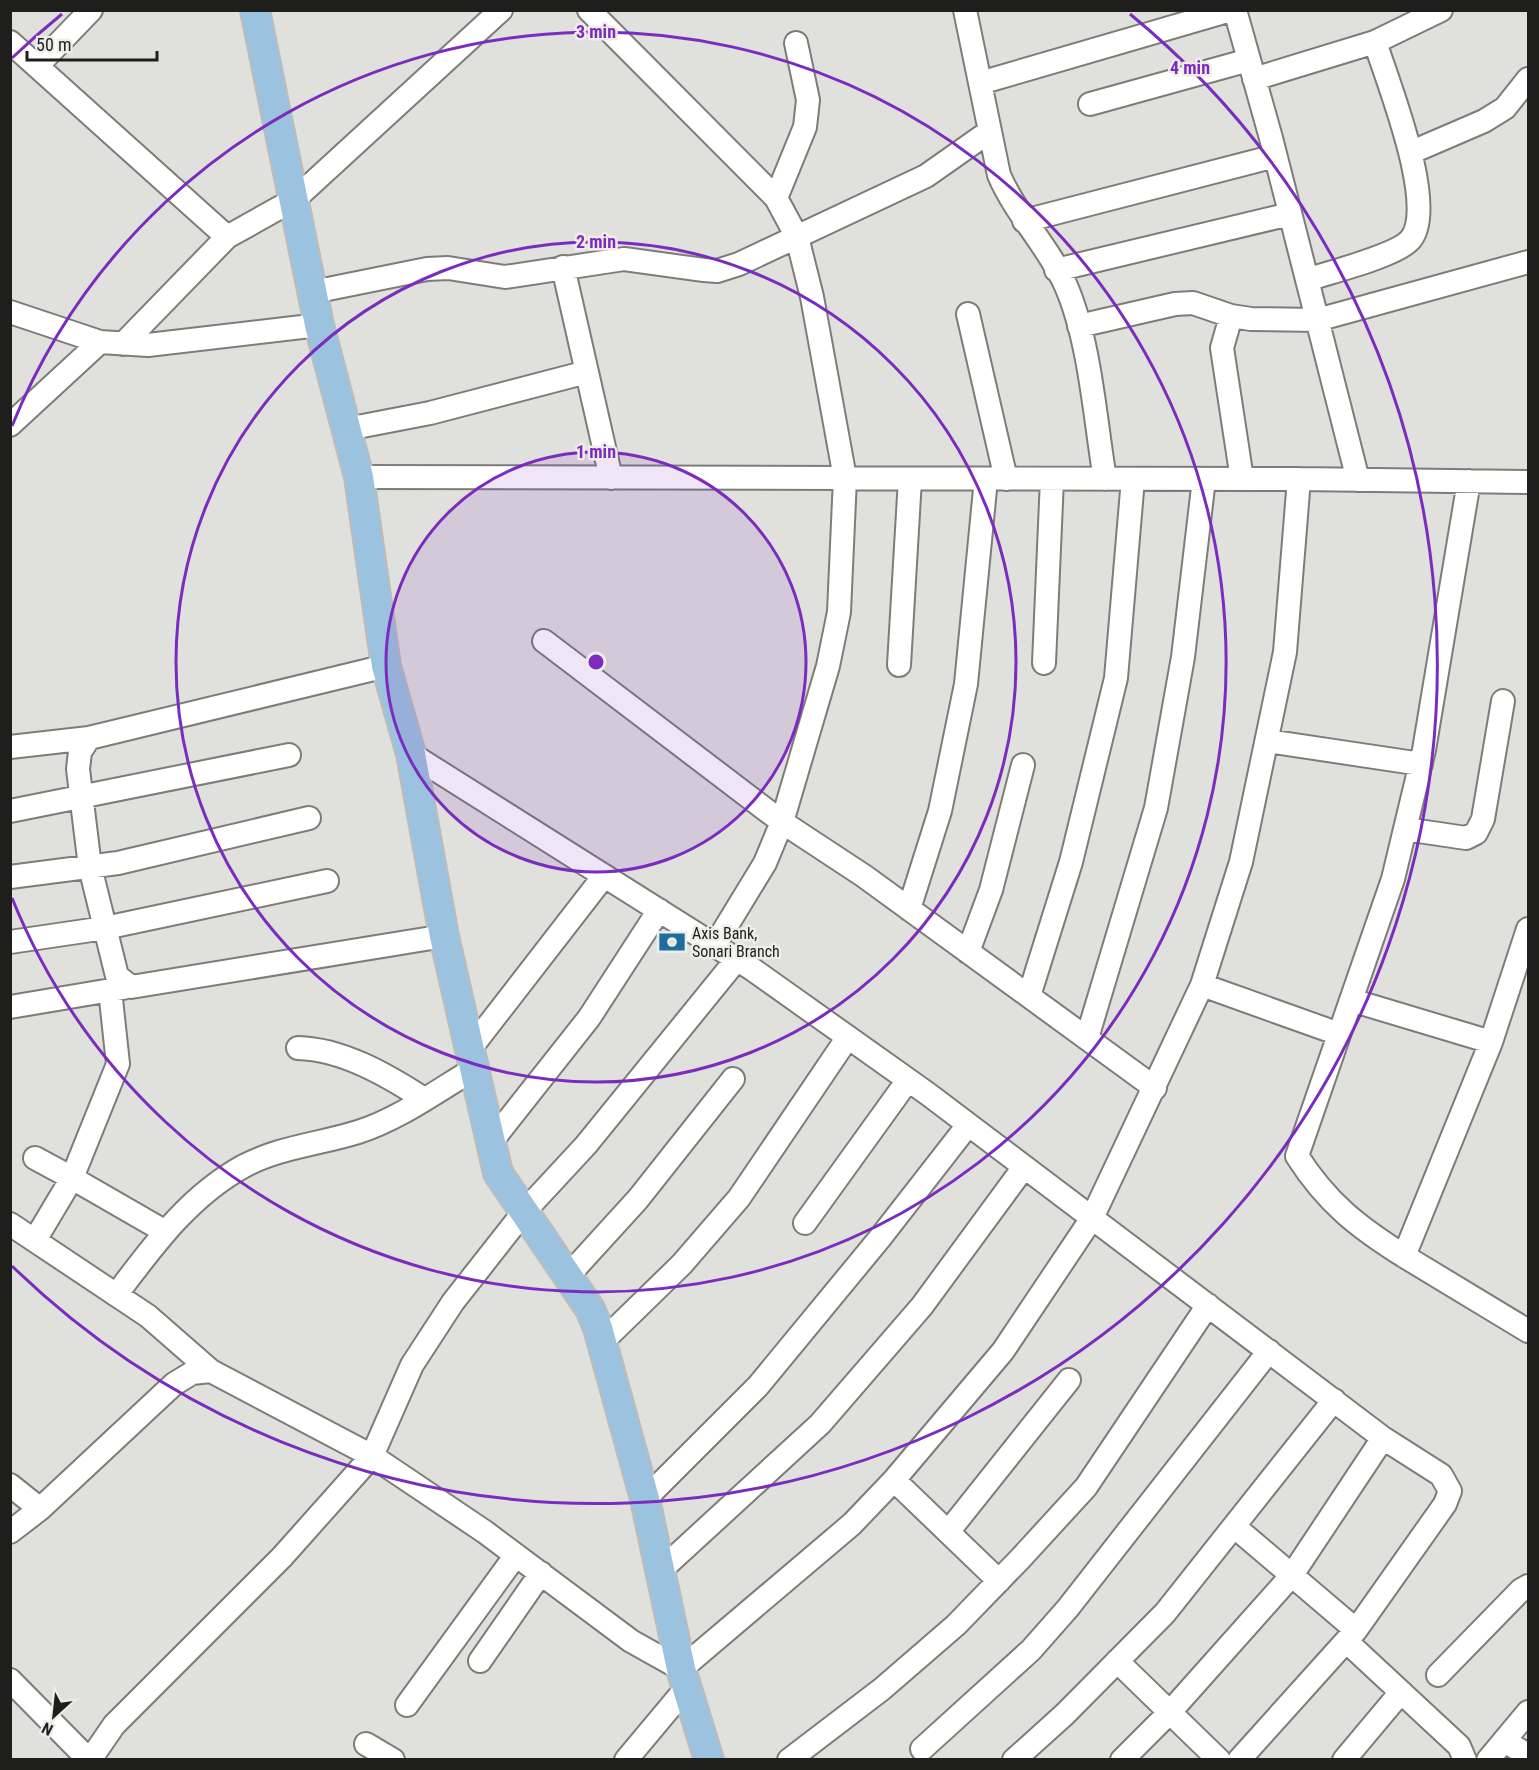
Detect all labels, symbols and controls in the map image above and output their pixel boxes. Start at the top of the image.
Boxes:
text: 3 min [576,21,616,42]
scale bar [27,24,158,62]
text: 50 m [36,34,71,55]
text: 4 min [1170,57,1210,78]
text: 2 min [576,231,616,252]
text: 1 min [576,441,616,462]
centre of rings [586,652,606,672]
place label: Axis Bank, Sonari Branch [692,924,780,961]
bank icon: Axis Bank, Sonari Branch [657,927,687,957]
north arrow [24,1686,84,1746]
text: N [39,1718,56,1740]

